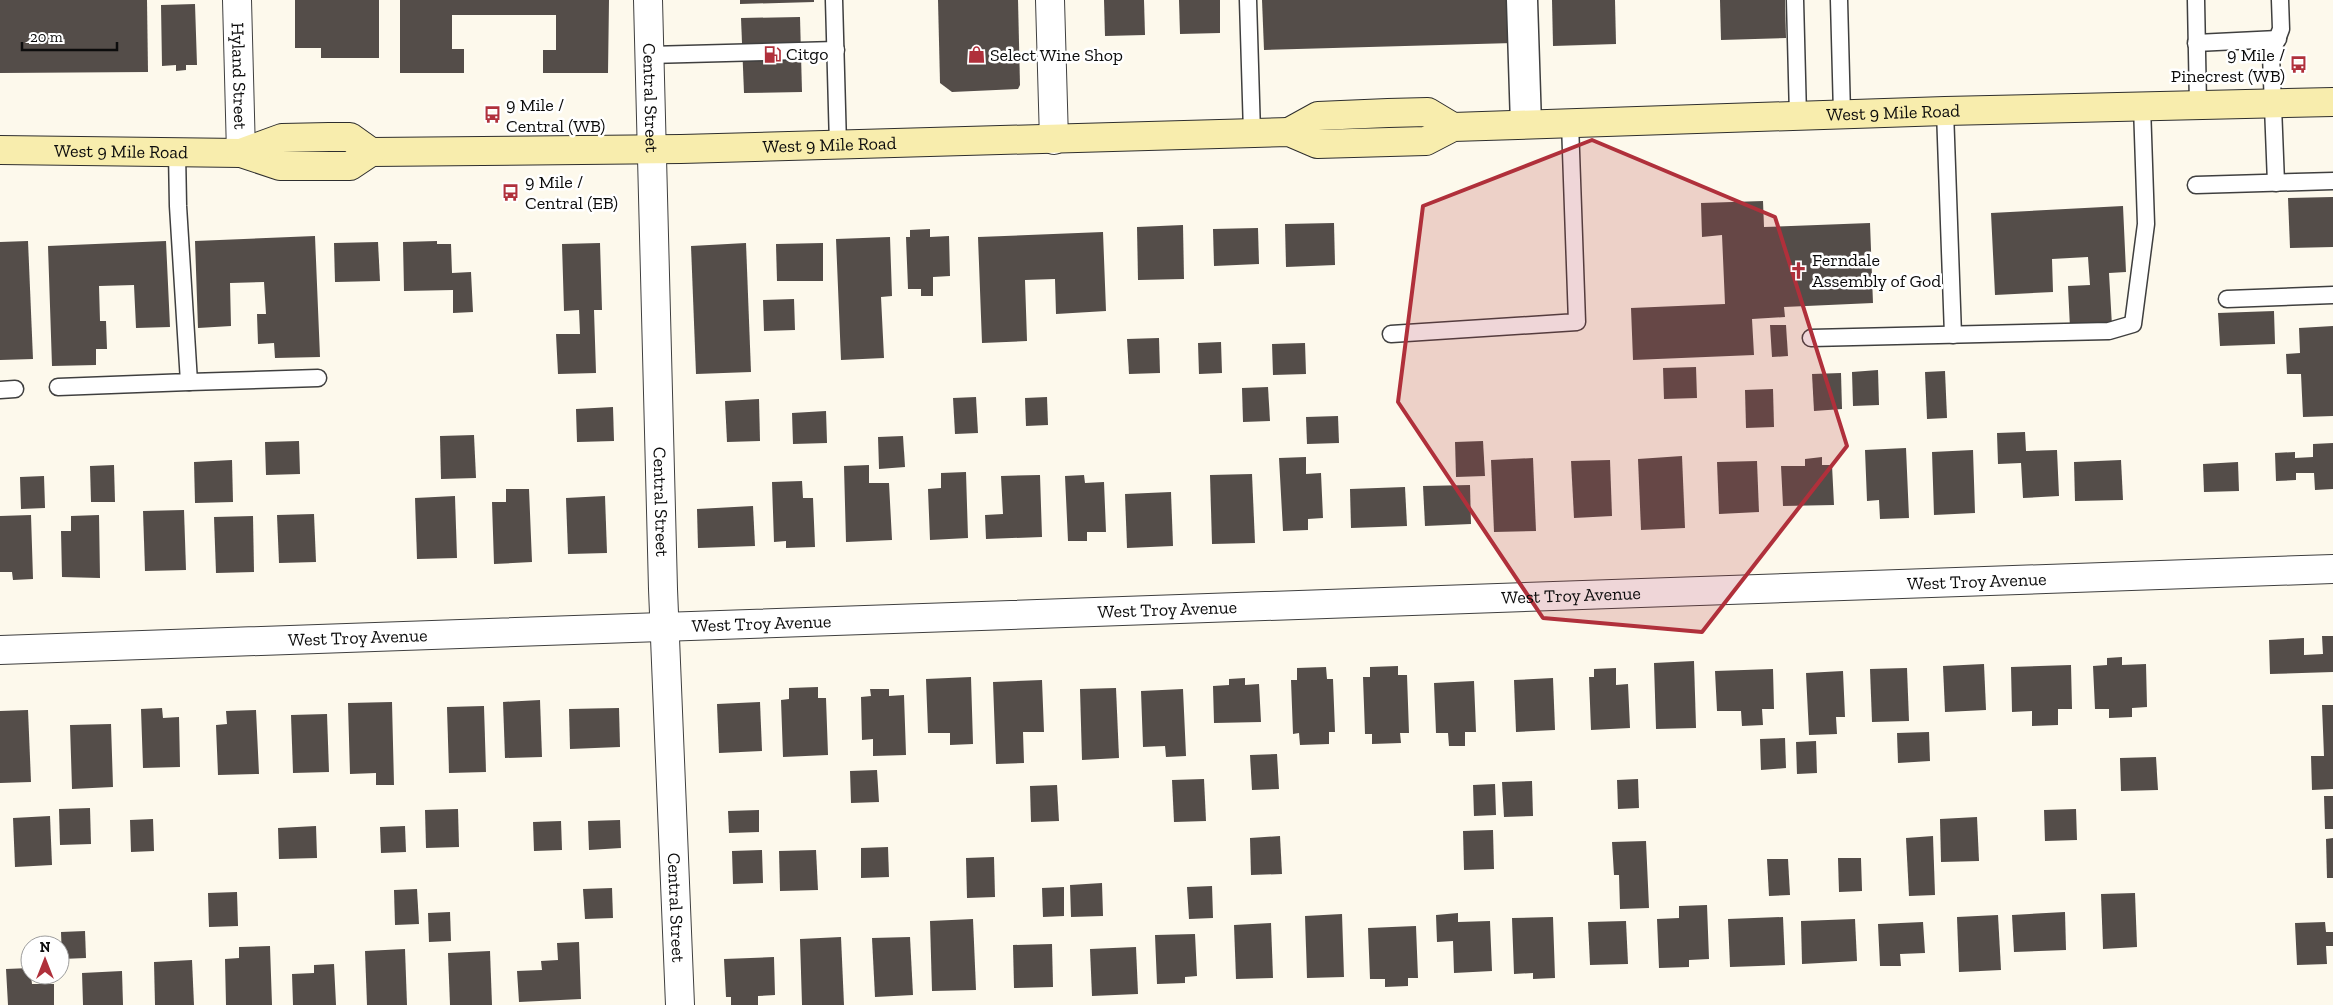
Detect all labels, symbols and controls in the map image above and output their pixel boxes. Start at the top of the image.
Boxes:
scale bar [22,20,118,52]
street label: Hyland Street [227,22,251,130]
text: 20 m [30,28,63,46]
street label: Central Street [638,43,663,153]
place label: Citgo [786,43,828,65]
fuel station icon: Citgo [762,44,782,64]
place label: Select Wine Shop [990,44,1123,66]
place label: 9 Mile / Pinecrest (WB) [2171,44,2285,87]
shop icon: Select Wine Shop [966,45,986,65]
bus stop icon: 9 Mile / Pinecrest (WB) [2289,55,2309,75]
place label: 9 Mile / Central (WB) [506,94,605,137]
street label: West 9 Mile Road [1826,100,1960,126]
bus stop icon: 9 Mile / Central (WB) [482,105,502,125]
street label: West 9 Mile Road [762,132,897,158]
street label: West 9 Mile Road [54,140,188,163]
place label: 9 Mile / Central (EB) [525,171,618,214]
bus stop icon: 9 Mile / Central (EB) [501,182,521,202]
place label: Ferndale Assembly of God [1812,249,1941,292]
church icon: Ferndale Assembly of God [1788,260,1808,280]
street label: Central Street [648,447,673,557]
street label: West Troy Avenue [1907,568,2047,595]
street label: West Troy Avenue [1501,582,1641,609]
street label: West Troy Avenue [1097,596,1237,623]
street label: West Troy Avenue [691,610,832,637]
street label: West Troy Avenue [288,624,428,651]
street label: Central Street [663,852,689,963]
north arrow [20,935,70,985]
text: N [40,939,51,956]

